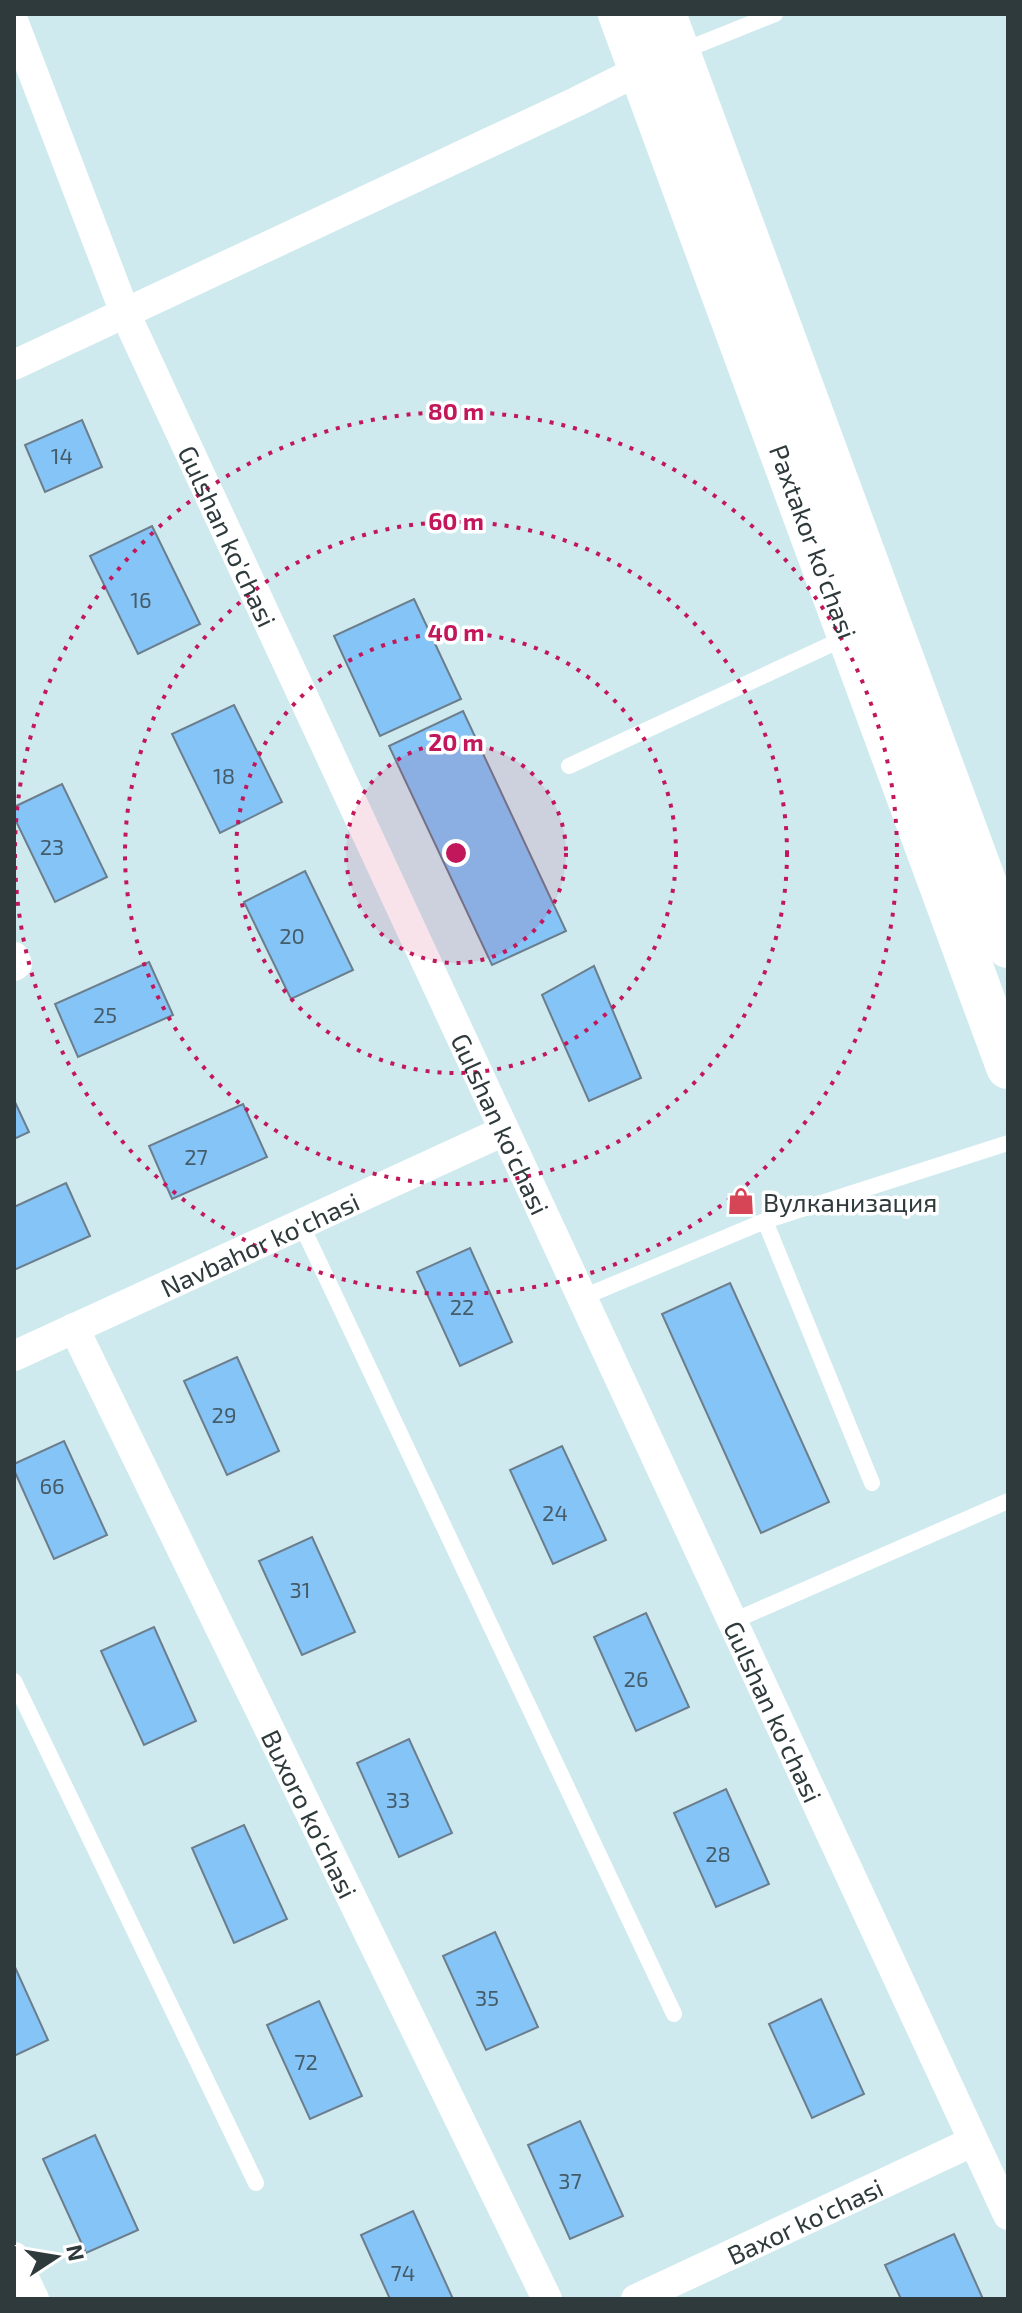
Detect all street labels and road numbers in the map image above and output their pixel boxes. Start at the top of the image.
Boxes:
street label: Gulshan ko'chasi [173,440,284,631]
street label: Paxtakor ko'chasi [764,440,864,643]
street label: Gulshan ko'chasi [446,1028,557,1219]
street label: Navbahor ko'chasi [155,1184,364,1302]
street label: Gulshan ko'chasi [719,1616,829,1807]
street label: Buxoro ko'chasi [256,1724,365,1903]
street label: Baxor ko'chasi [722,2171,887,2270]

